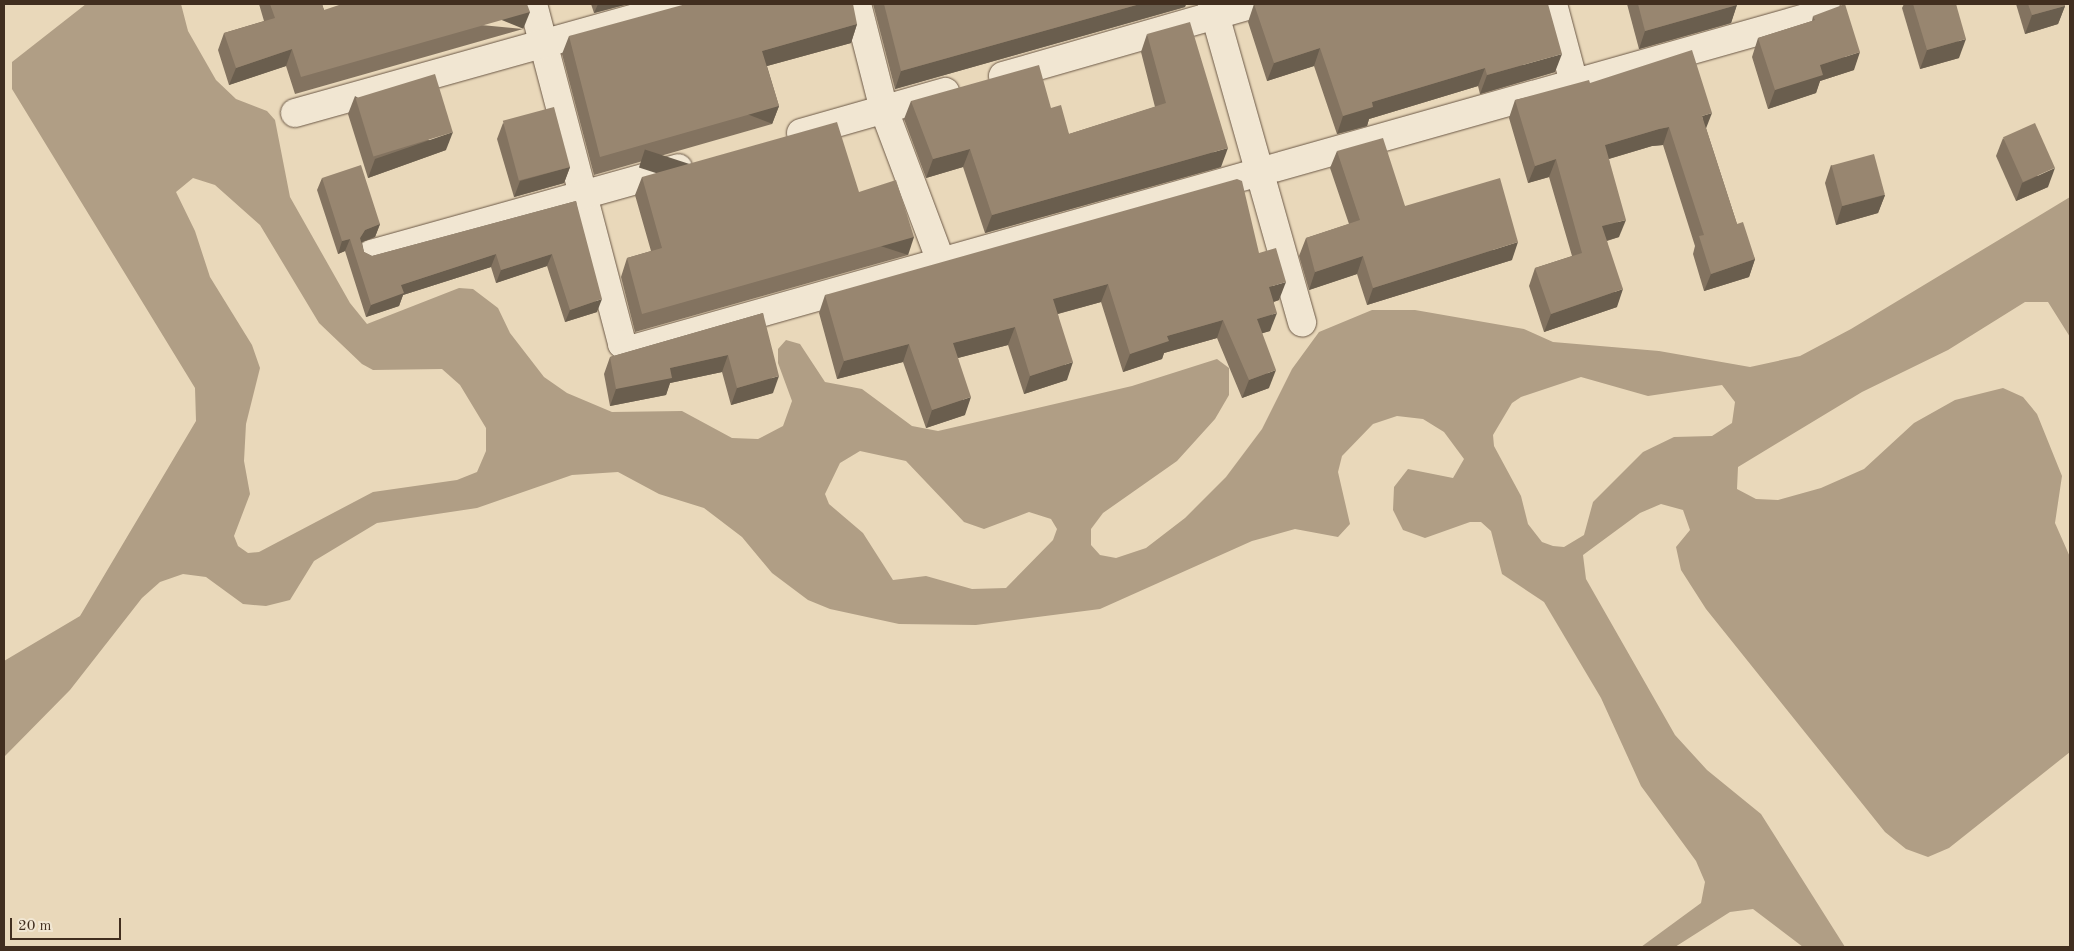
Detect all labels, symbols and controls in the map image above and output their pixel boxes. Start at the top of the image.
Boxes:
scale bar [12,908,124,940]
text: 20 m [18,919,52,934]

